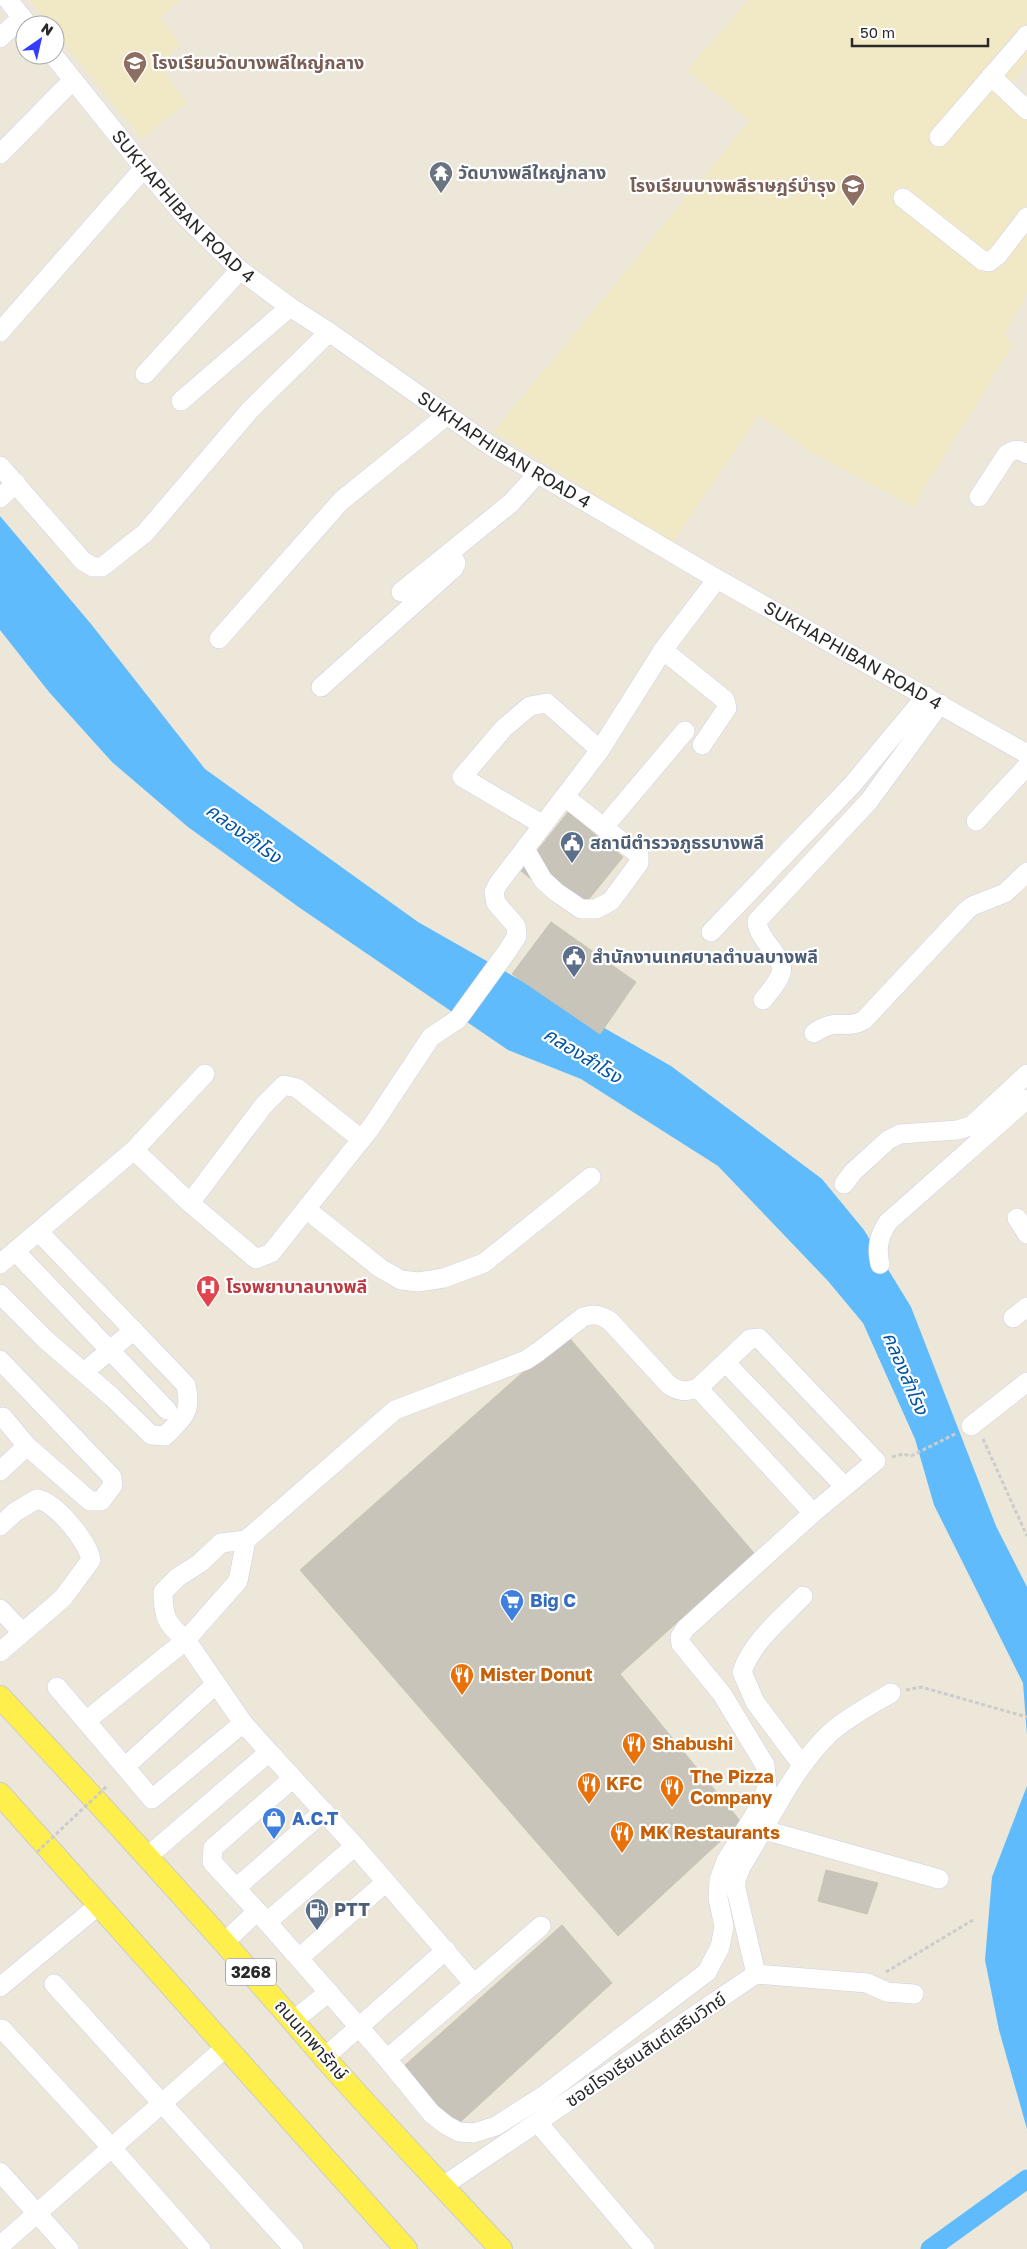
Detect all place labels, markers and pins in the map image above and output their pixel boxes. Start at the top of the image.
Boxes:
school or university icon: โรงเรียนวัดบางพลีใหญ่กลาง [122,50,148,84]
place label: โรงเรียนวัดบางพลีใหญ่กลาง [152,51,364,73]
temple icon: วัดบางพลีใหญ่กลาง [428,160,454,194]
place label: วัดบางพลีใหญ่กลาง [458,161,606,183]
school or university icon: โรงเรียนบางพลีราษฎร์บำรุง [840,173,866,207]
place label: โรงเรียนบางพลีราษฎร์บำรุง [630,174,836,197]
public building icon: สถานีตำรวจภูธรบางพลี [559,830,585,864]
place label: สถานีตำรวจภูธรบางพลี [590,831,764,854]
public building icon: สำนักงานเทศบาลตำบลบางพลี [561,944,587,978]
place label: สำนักงานเทศบาลตำบลบางพลี [592,945,818,967]
hospital icon: โรงพยาบาลบางพลี [195,1274,221,1308]
place label: โรงพยาบาลบางพลี [226,1275,367,1297]
supermarket icon: Big C [499,1588,525,1622]
place label: Big C [530,1589,576,1611]
restaurant icon: Mister Donut [449,1662,475,1696]
place label: Mister Donut [480,1663,593,1685]
restaurant icon: Shabushi [621,1731,647,1765]
place label: Shabushi [652,1732,733,1754]
place label: The Pizza Company [690,1765,774,1808]
restaurant icon: KFC [576,1771,602,1805]
place label: KFC [606,1772,643,1794]
restaurant icon: The Pizza Company [659,1774,685,1808]
shop icon: A.C.T [261,1806,287,1840]
place label: A.C.T [292,1807,339,1829]
restaurant icon: MK Restaurants [609,1820,635,1854]
place label: MK Restaurants [640,1821,780,1843]
fuel station icon: PTT [304,1897,330,1931]
place label: PTT [334,1898,370,1920]

